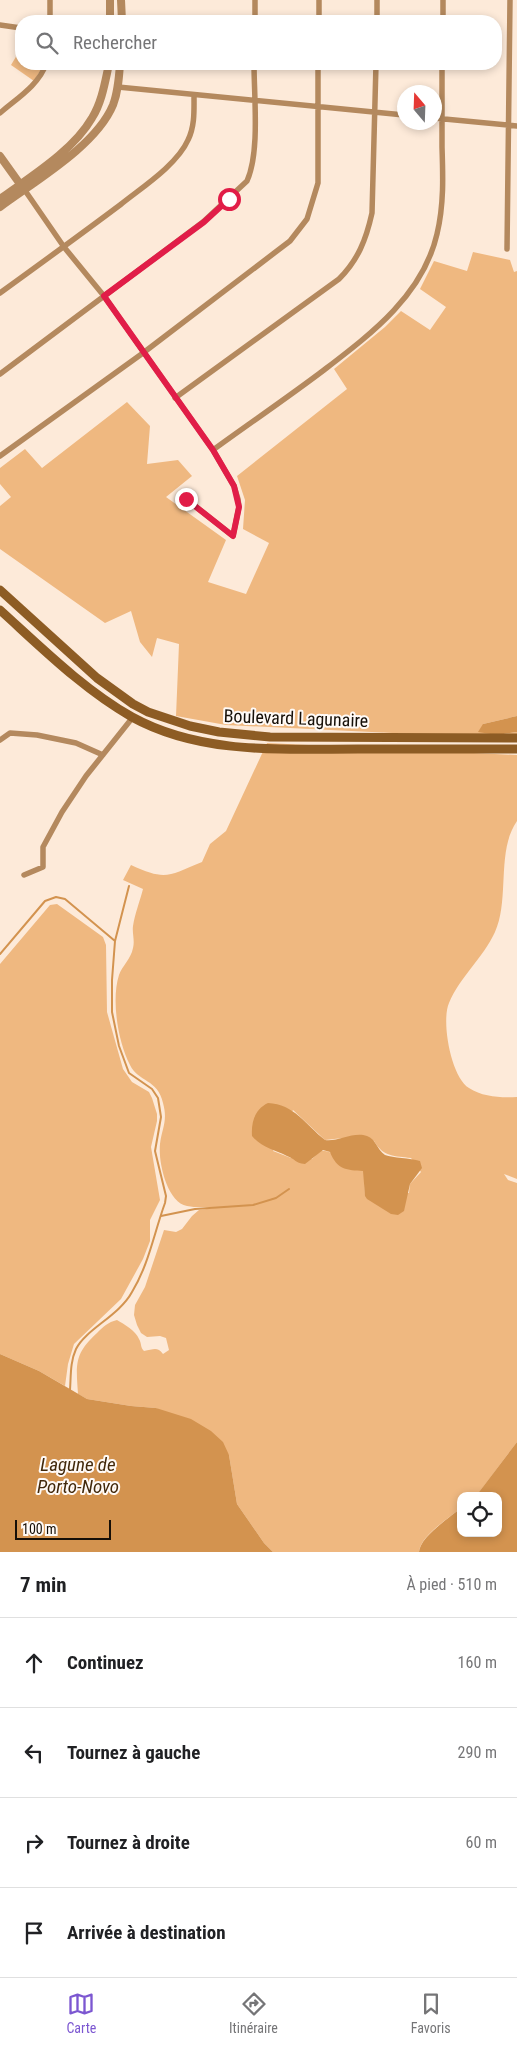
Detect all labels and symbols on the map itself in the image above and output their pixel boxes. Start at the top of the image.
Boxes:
north arrow [397,85,442,130]
route start [218,188,241,211]
route end [175,488,198,511]
street label: Boulevard Lagunaire [223,705,369,731]
water label: Lagune de Porto-Novo [37,1453,119,1498]
scale bar [15,1517,111,1540]

